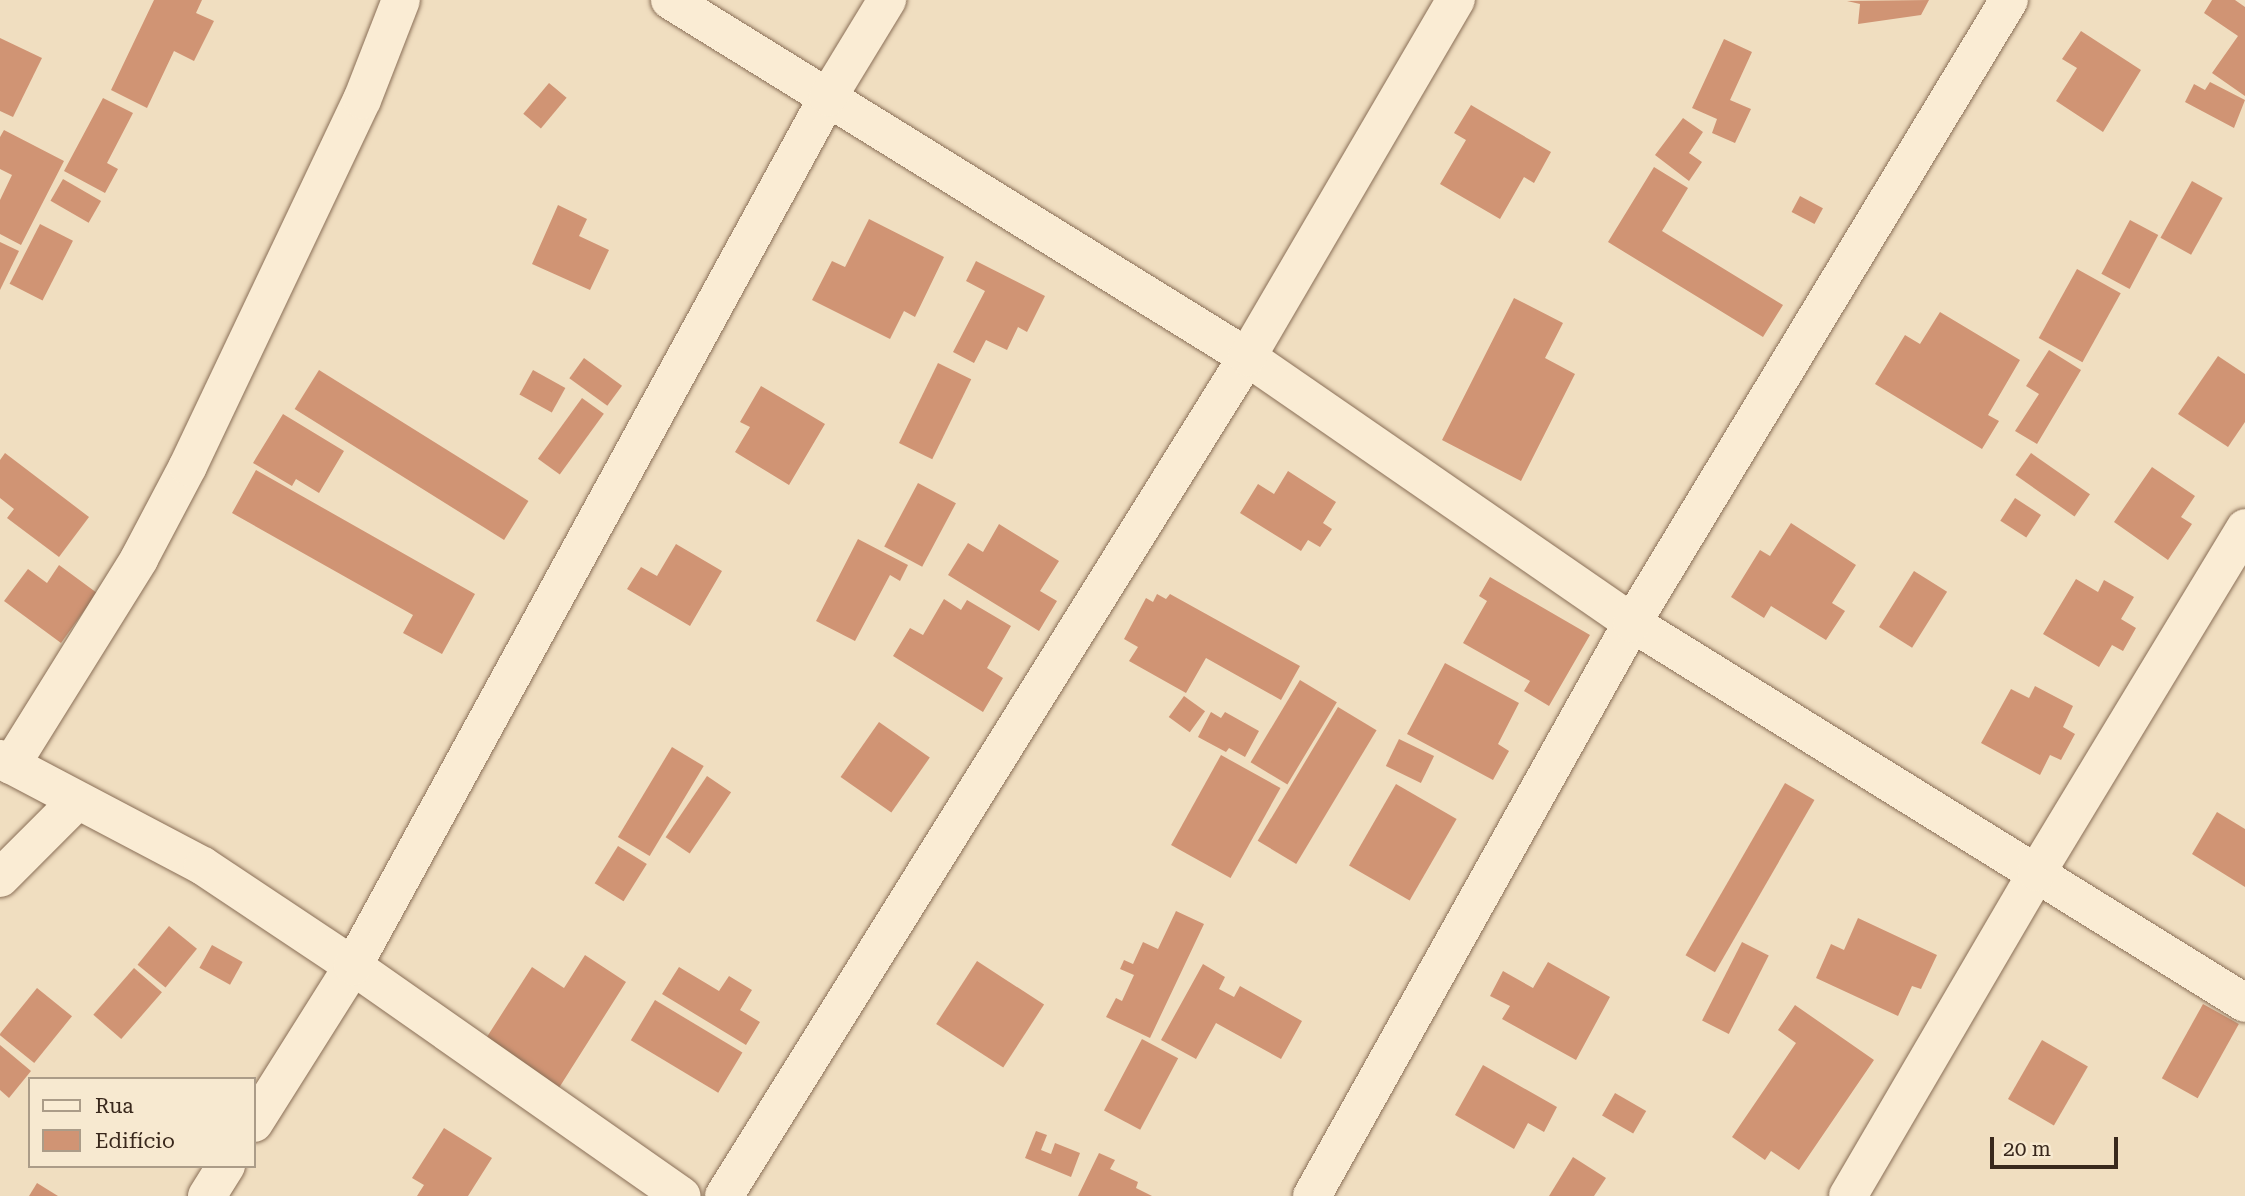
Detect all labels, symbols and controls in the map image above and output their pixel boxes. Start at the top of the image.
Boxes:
legend [28,1077,256,1168]
text: Rua [95,1094,134,1118]
scale bar [1993,1122,2121,1166]
text: Edifício [95,1129,175,1153]
text: 20 m [2003,1137,2051,1161]

